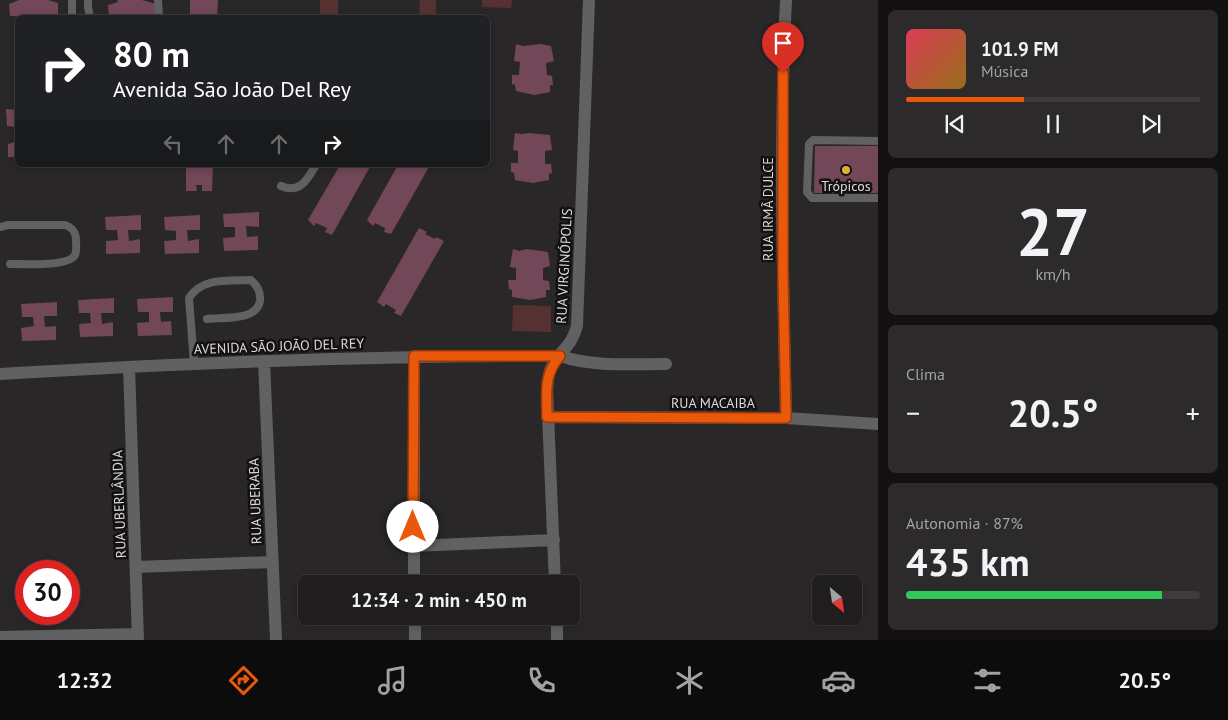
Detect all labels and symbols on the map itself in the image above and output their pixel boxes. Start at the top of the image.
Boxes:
pin [762,22,804,73]
street label: RUA IRMÃ DULCE [759,157,777,261]
marker: Trópicos [840,164,852,176]
place label: Trópicos [821,177,871,195]
street label: RUA VIRGINÓPOLIS [552,208,576,324]
street label: AVENIDA SÃO JOÃO DEL REY [194,334,365,358]
street label: RUA MACAIBA [671,394,756,412]
street label: RUA UBERLÂNDIA [108,449,130,558]
street label: RUA UBERABA [244,457,265,544]
position arrow [386,500,438,552]
speed limit sign: 30 [15,560,80,625]
north arrow [812,575,862,625]

